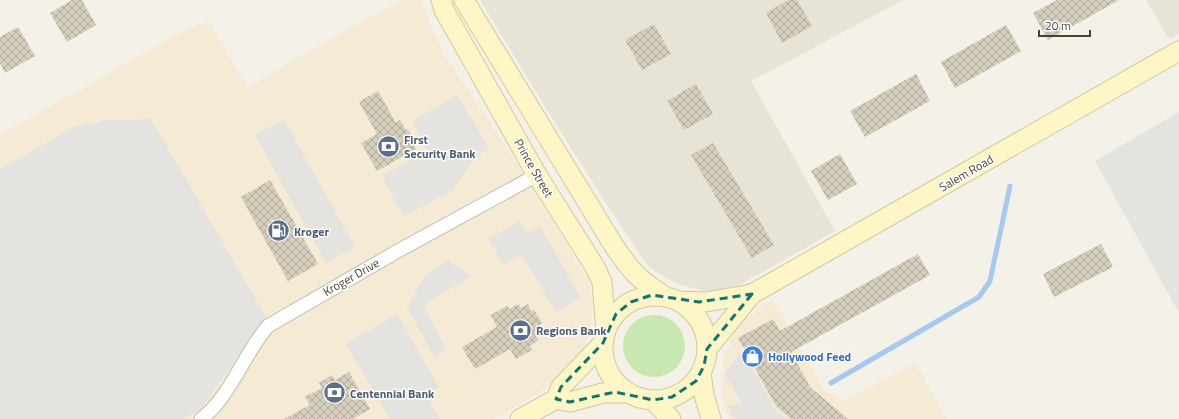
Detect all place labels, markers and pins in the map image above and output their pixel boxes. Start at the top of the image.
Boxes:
place label: First Security Bank [404,130,476,163]
bank icon: First Security Bank [376,133,402,159]
fuel station icon: Kroger [266,218,292,244]
place label: Kroger [294,222,329,241]
bank icon: Regions Bank [507,317,533,343]
place label: Regions Bank [536,321,607,340]
shop icon: Hollywood Feed [740,343,766,369]
place label: Hollywood Feed [768,347,851,366]
bank icon: Centennial Bank [322,380,348,406]
place label: Centennial Bank [350,384,435,403]

